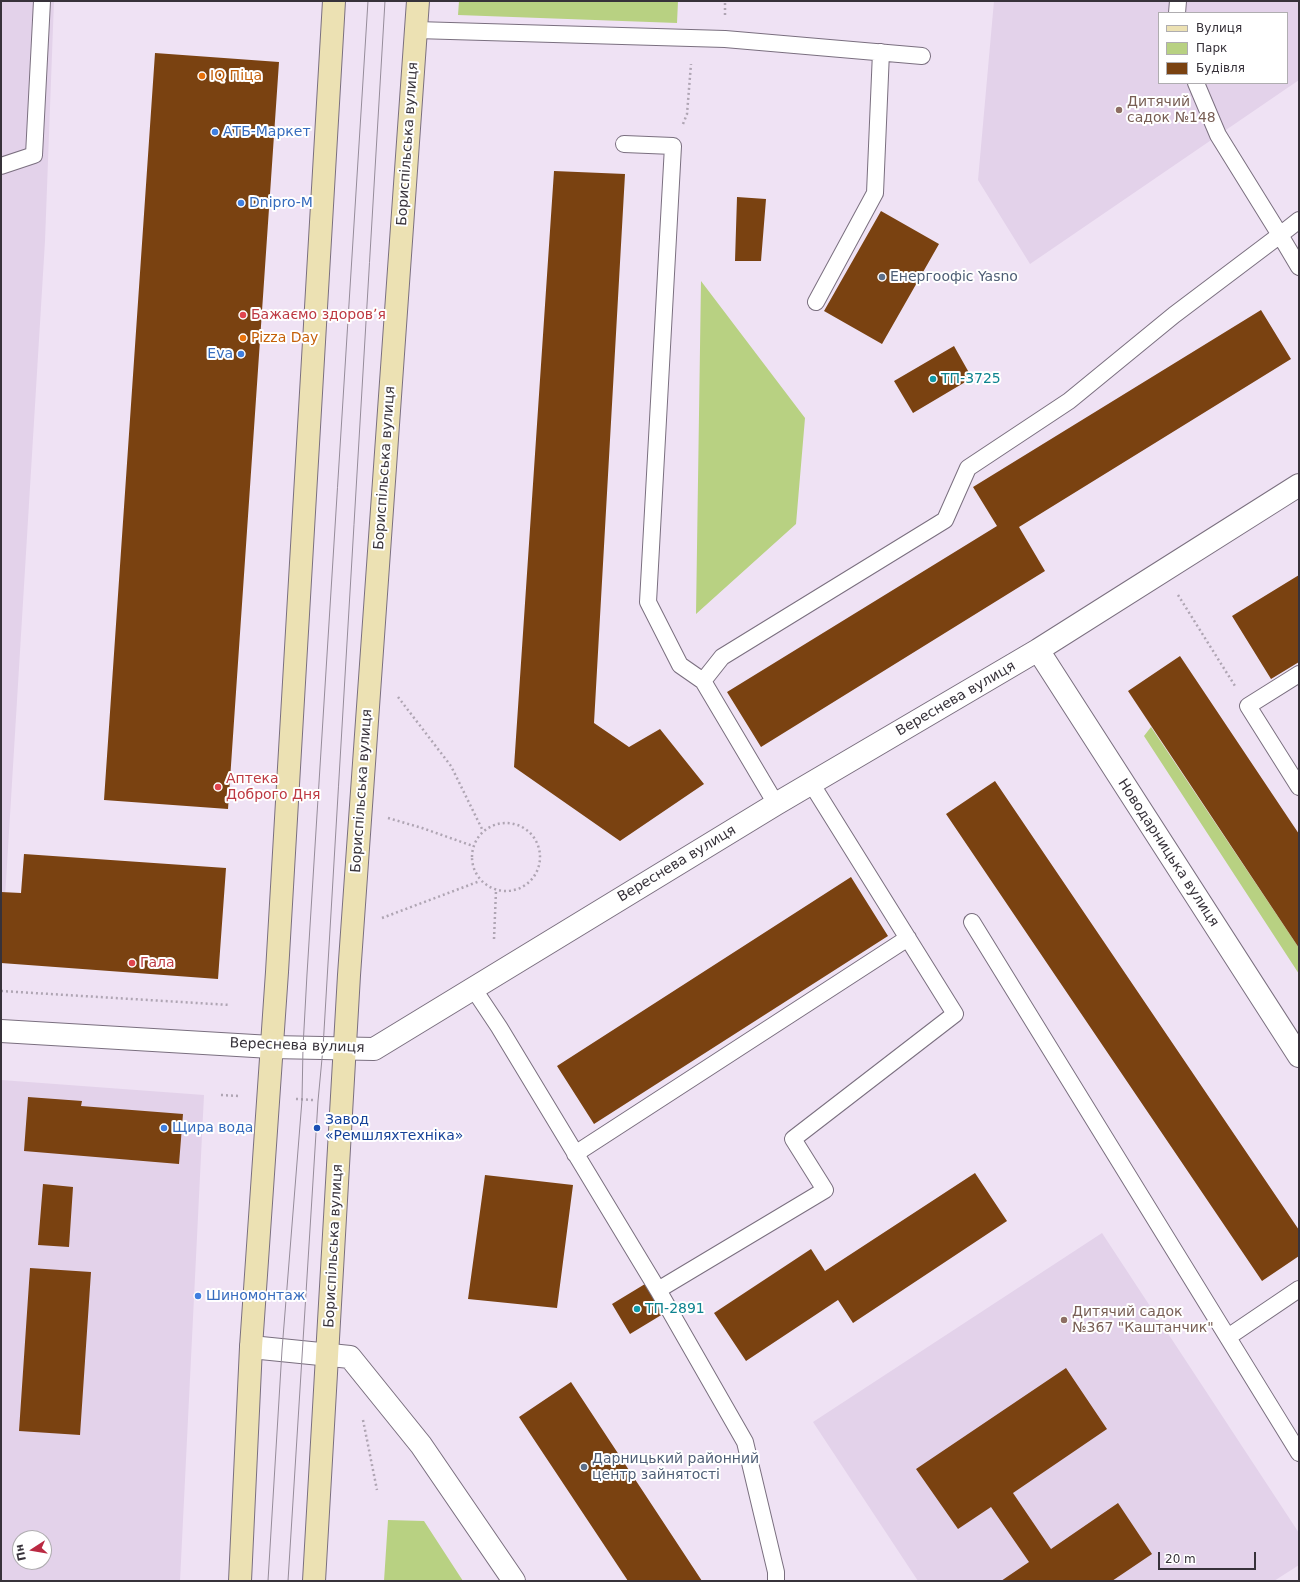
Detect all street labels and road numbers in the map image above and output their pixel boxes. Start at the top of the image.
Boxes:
street label: Бориспільська вулиця [394,62,422,226]
street label: Бориспільська вулиця [371,386,399,550]
street label: Вереснева вулиця [893,658,1019,740]
street label: Бориспільська вулиця [348,709,376,873]
street label: Новодарницька вулиця [1114,776,1222,930]
street label: Вереснева вулиця [615,822,739,906]
street label: Вереснева вулиця [229,1035,365,1057]
street label: Бориспільська вулиця [321,1164,347,1328]

